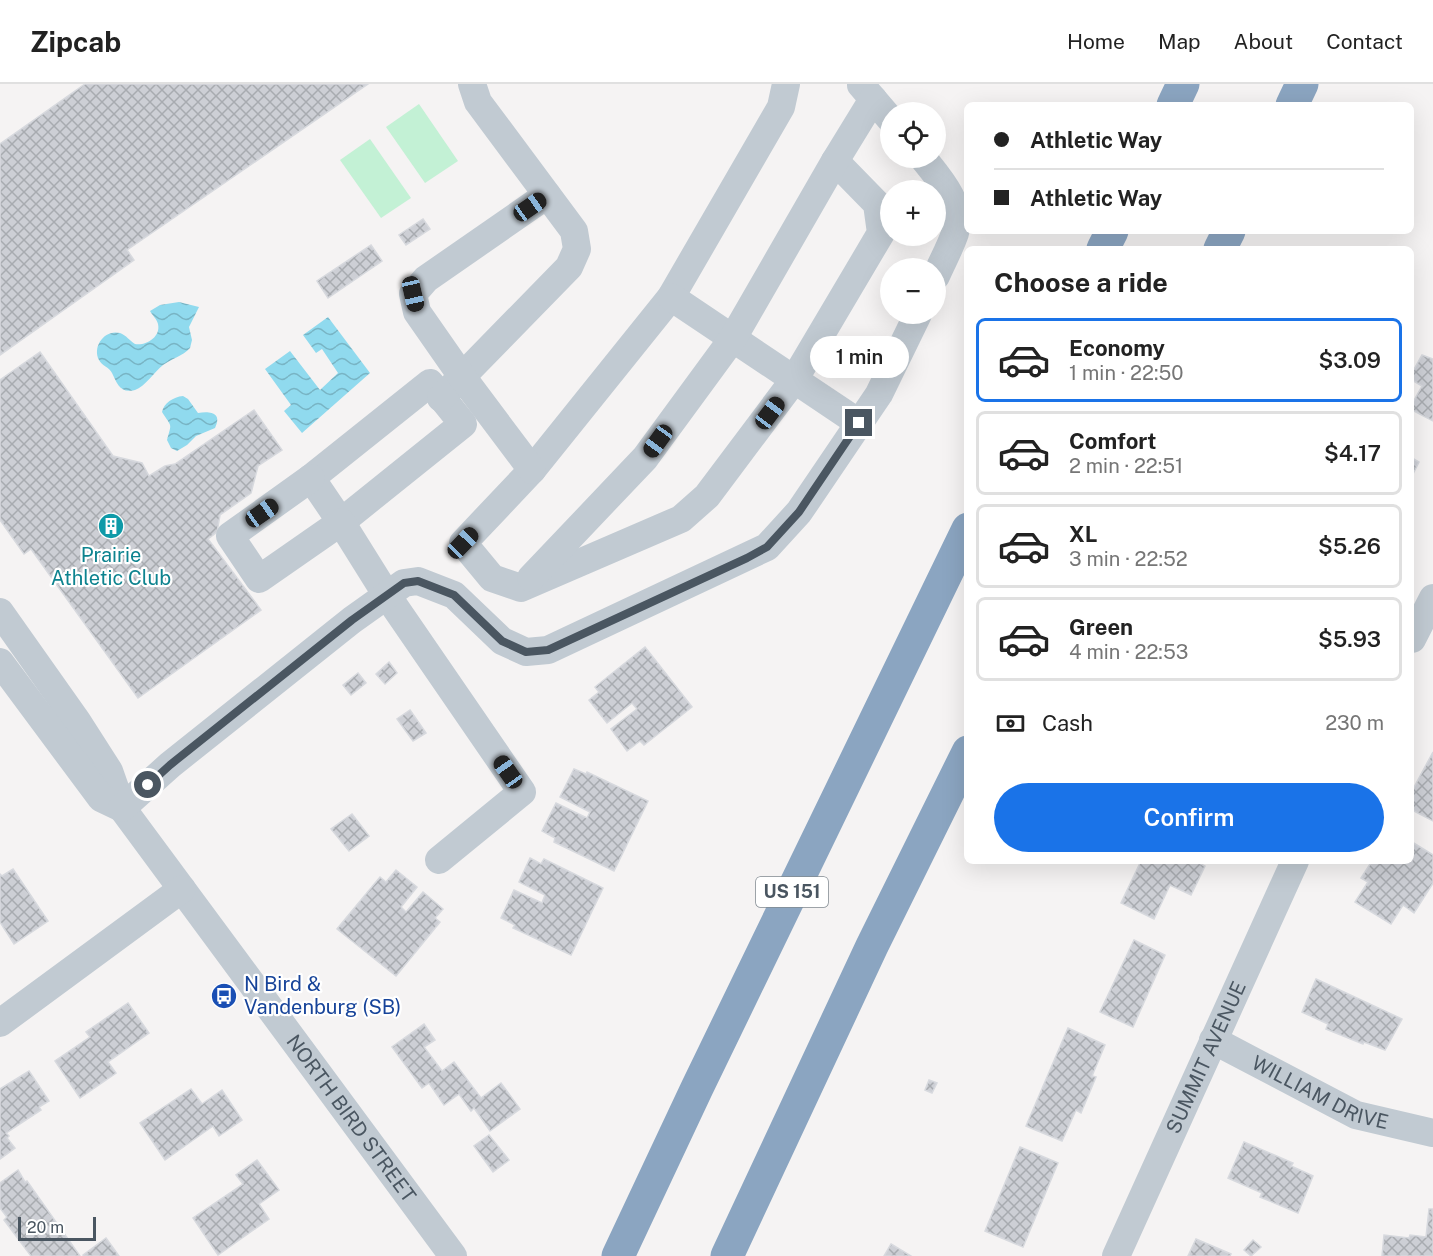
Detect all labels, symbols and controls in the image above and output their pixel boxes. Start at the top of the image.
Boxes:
text: Zipcab [30,25,121,58]
text: Home [1067,29,1125,54]
text: Map [1158,29,1201,54]
text: About [1234,29,1293,54]
text: Contact [1326,29,1403,54]
map controls [880,102,946,324]
button: locate [880,102,946,168]
text: Athletic Way [1030,127,1162,153]
button: + [880,180,946,246]
text: Athletic Way [1030,185,1162,211]
car [510,189,550,225]
button: − [880,258,946,324]
text: Choose a ride [994,266,1168,298]
car [400,274,426,314]
icon: car [997,333,1051,387]
text: Economy [1069,335,1165,361]
callout: 1 min [810,336,908,378]
text: 1 min [836,345,883,369]
text: $3.09 [1319,347,1381,373]
text: 1 min · 22:50 [1069,361,1184,385]
car [752,393,788,433]
route end [845,409,872,436]
car [640,421,676,461]
icon: car [997,426,1051,480]
text: Comfort [1069,428,1156,454]
text: $4.17 [1324,440,1381,466]
text: 2 min · 22:51 [1069,454,1183,478]
car [242,495,282,531]
building icon: Prairie Athletic Club [96,511,126,541]
icon: car [997,519,1051,573]
text: XL [1069,521,1097,547]
car [444,524,482,562]
text: $5.26 [1318,533,1381,559]
place label: Prairie Athletic Club [51,543,171,590]
text: 3 min · 22:52 [1069,547,1188,571]
icon: car [997,612,1051,666]
text: Green [1069,614,1133,640]
text: $5.93 [1318,626,1381,652]
text: 4 min · 22:53 [1069,640,1188,664]
icon: cash [994,707,1027,740]
text: Cash [1042,710,1093,736]
text: 230 m [1325,711,1384,735]
car [490,752,526,792]
route start [134,771,161,798]
button: Confirm [994,783,1384,852]
road number: US 151 [756,877,828,907]
place label: N Bird & Vandenburg (SB) [244,972,401,1019]
street label: SUMMIT AVENUE [1161,978,1251,1137]
bus stop icon: N Bird & Vandenburg (SB) [209,981,239,1011]
street label: NORTH BIRD STREET [282,1030,421,1207]
street label: WILLIAM DRIVE [1248,1050,1391,1134]
scale bar [18,1214,96,1242]
text: 20 m [27,1218,64,1237]

